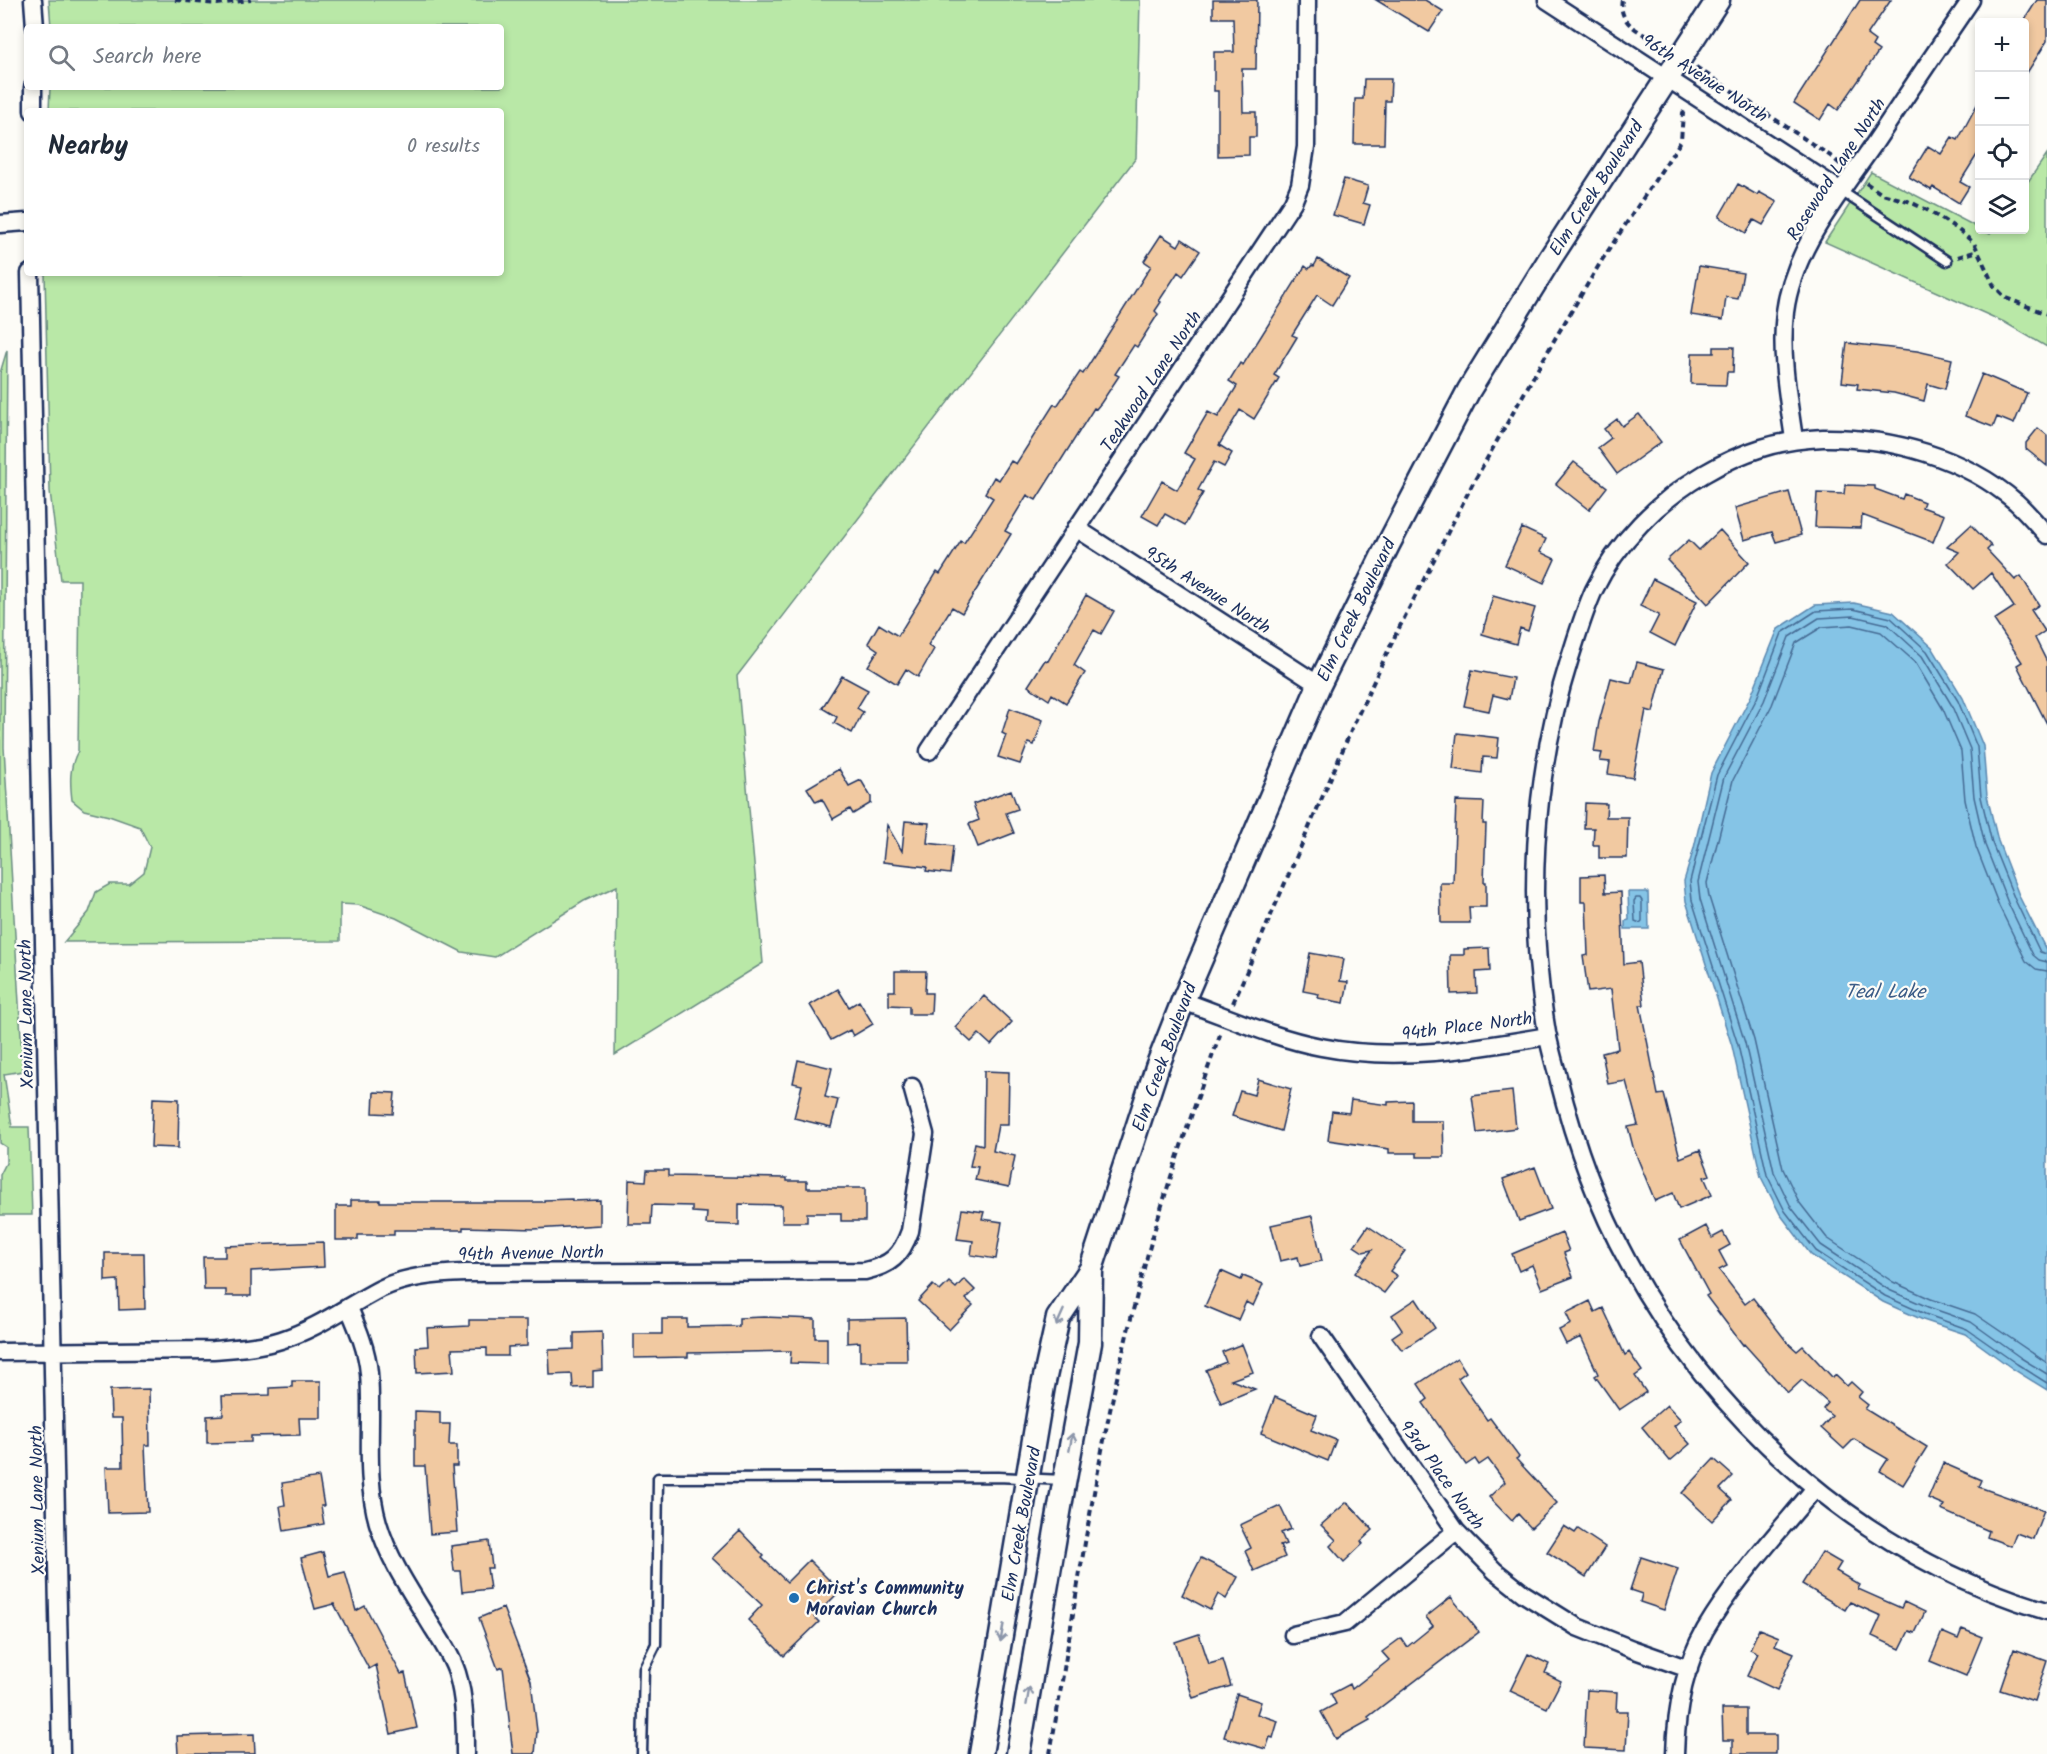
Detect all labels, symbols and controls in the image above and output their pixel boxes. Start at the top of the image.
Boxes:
map controls [1975,18,2029,234]
button: + [1975,18,2029,72]
search box [24,24,504,90]
street label: 96th Avenue North [1635,27,1773,131]
text: Search here [93,40,201,75]
icon: search [45,41,78,74]
button: − [1975,72,2029,126]
street label: Rosewood Lane North [1780,93,1894,247]
street label: Elm Creek Boulevard [1542,114,1653,262]
text: Nearby [48,126,128,168]
button: locate [1975,126,2029,180]
text: 0 results [407,131,480,163]
button: layers [1975,180,2029,234]
street label: Teakwood Lane North [1094,305,1210,458]
street label: Elm Creek Boulevard [1310,533,1405,688]
street label: 95th Avenue North [1138,540,1276,643]
street label: Xenium Lane North [12,939,43,1089]
water label: Teal Lake [1845,977,1927,1009]
street label: Elm Creek Boulevard [1125,978,1206,1136]
street label: 94th Place North [1400,1005,1534,1050]
street label: 94th Avenue North [458,1239,604,1270]
one-way arrow [1054,1308,1065,1326]
street label: 93rd Place North [1391,1415,1491,1537]
street label: Xenium Lane North [23,1425,54,1575]
one-way arrow [1066,1433,1077,1452]
street label: Elm Creek Boulevard [995,1444,1051,1604]
place label: Christ's Community Moravian Church [806,1575,965,1625]
marker: Christ's Community Moravian Church [787,1591,801,1605]
one-way arrow [996,1623,1007,1642]
one-way arrow [1023,1687,1034,1707]

